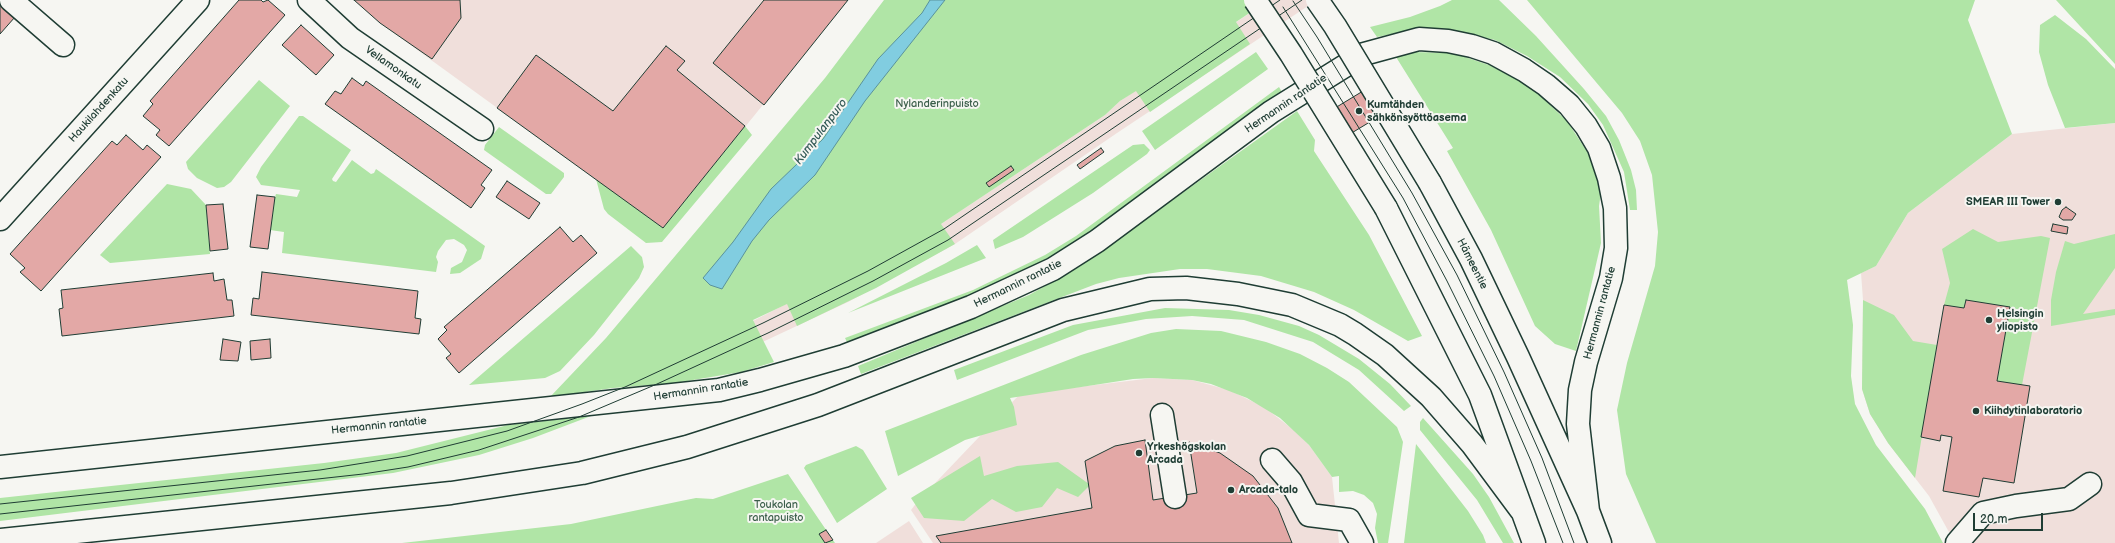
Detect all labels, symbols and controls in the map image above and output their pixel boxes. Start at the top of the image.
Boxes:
street label: Vellamonkatu [362,44,424,92]
street label: Hermannin rantatie [1243,72,1329,136]
street label: Haukilahdenkatu [66,75,132,145]
water label: Kumpulanpuro [792,96,850,168]
park label: Nylanderinpuisto [895,97,979,111]
place label: Kumtähden sähkönsyöttöasema [1367,98,1466,124]
marker: Kumtähden sähkönsyöttöasema [1354,106,1364,116]
place label: SMEAR III Tower [1966,195,2050,209]
marker: SMEAR III Tower [2053,197,2063,207]
street label: Hämeentie [1454,236,1490,292]
street label: Hermannin rantatie [972,257,1064,311]
street label: Hermannin rantatie [1581,265,1619,361]
place label: Helsingin yliopisto [1997,307,2044,333]
marker: Helsingin yliopisto [1984,315,1994,325]
street label: Hermannin rantatie [653,376,749,404]
place label: Kiihdytinlaboratorio [1984,404,2082,418]
marker: Kiihdytinlaboratorio [1971,406,1981,416]
street label: Hermannin rantatie [331,414,427,438]
place label: Yrkeshögskolan Arcada [1147,440,1226,466]
marker: Yrkeshögskolan Arcada [1134,448,1144,458]
place label: Arcada-talo [1239,483,1298,497]
marker: Arcada-talo [1226,485,1236,495]
park label: Toukolan rantapuisto [748,498,804,524]
scale bar [1975,505,2045,531]
text: 20 m [1980,512,2007,527]

